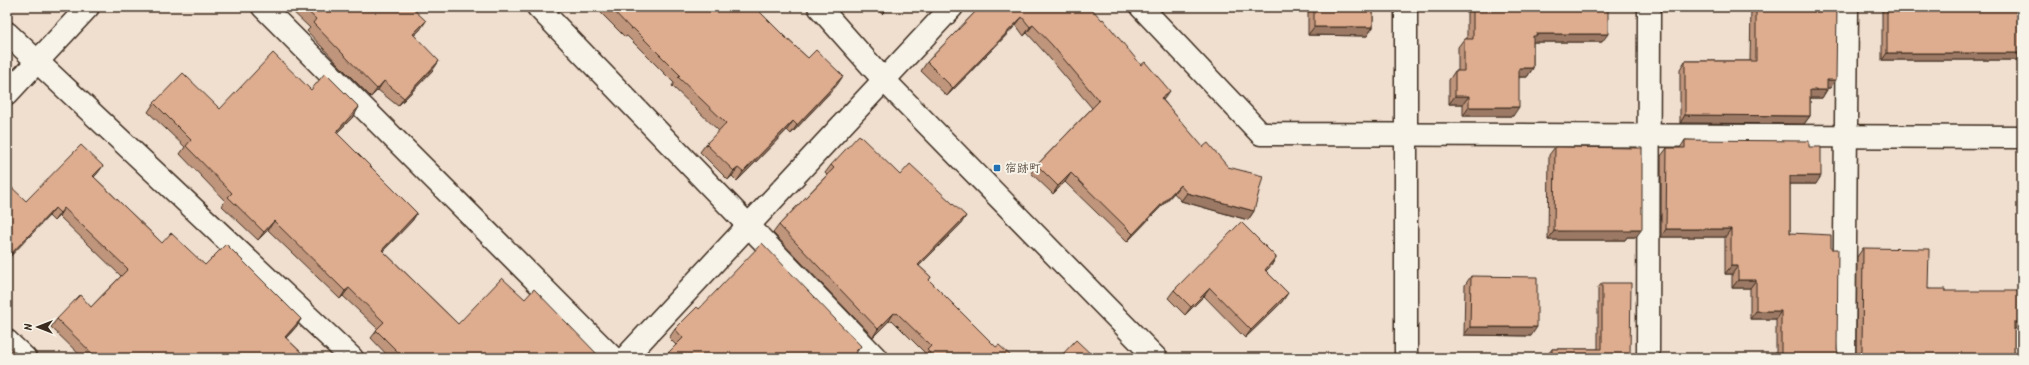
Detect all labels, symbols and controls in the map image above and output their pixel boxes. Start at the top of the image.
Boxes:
place label: 宿跡町 [1005,159,1041,178]
marker: 宿跡町 [992,163,1002,173]
north arrow [18,307,58,347]
text: N [20,323,38,330]

